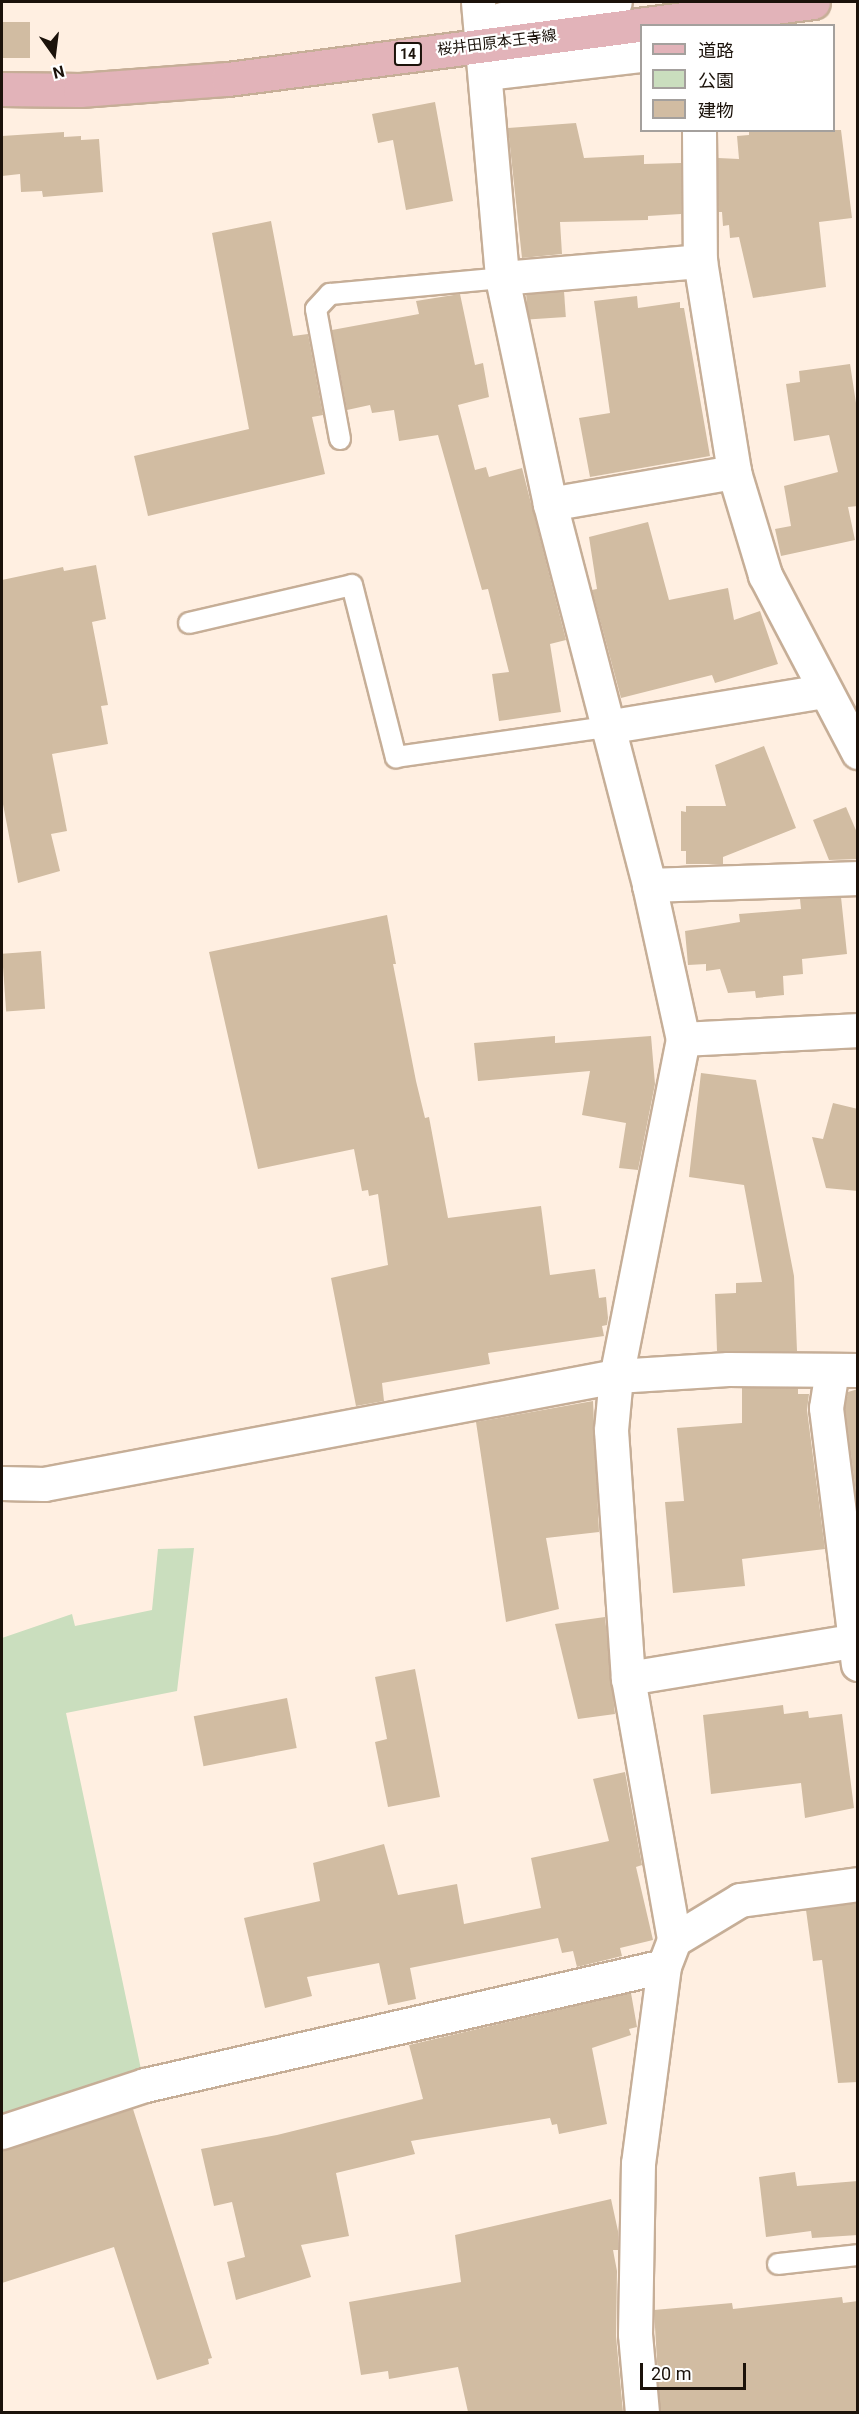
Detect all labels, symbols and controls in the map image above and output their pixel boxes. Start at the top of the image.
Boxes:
north arrow [24,24,84,84]
legend [640,24,835,132]
street label: 桜井田原本王寺線 [436,27,558,59]
text: 道路 [698,40,734,61]
road number: 14 [393,43,423,65]
text: N [51,61,66,83]
text: 公園 [698,70,734,91]
text: 建物 [698,100,734,121]
scale bar [643,2351,750,2389]
text: 20 m [651,2363,691,2384]

